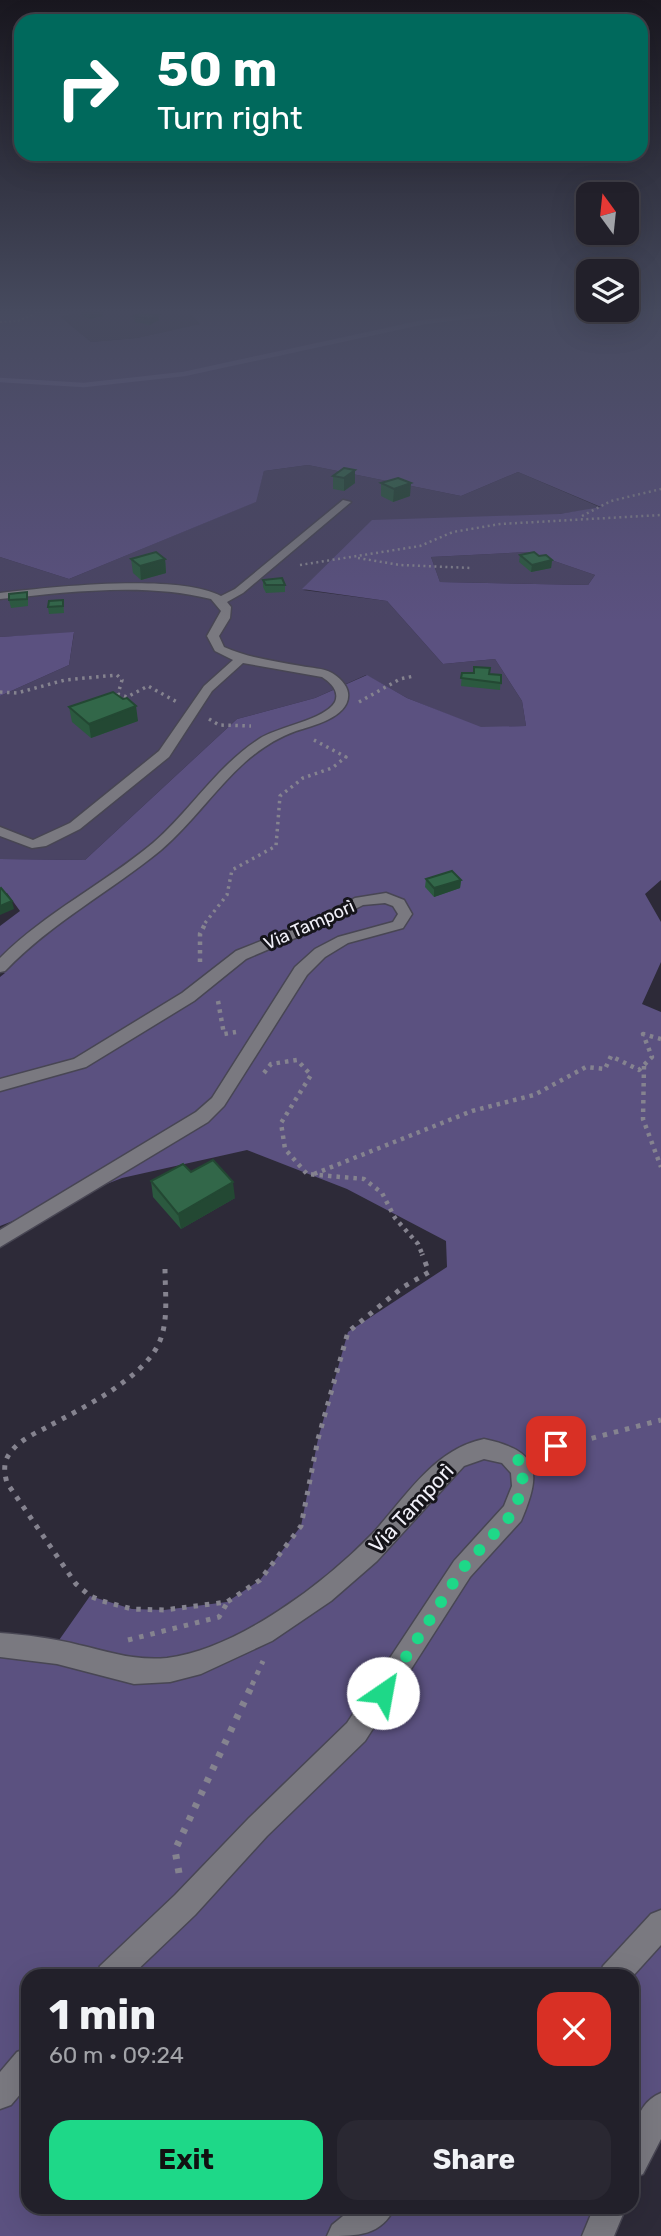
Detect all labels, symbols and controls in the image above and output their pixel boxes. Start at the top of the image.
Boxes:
text: 50 m [157,40,277,98]
icon: right [42,42,133,133]
text: Turn right [157,99,302,137]
north arrow [576,182,639,245]
map controls [576,182,639,322]
button: layers [576,259,639,322]
street label: Via Tamporì [260,895,358,955]
pin [526,1416,586,1476]
icon: arrive [537,1427,575,1465]
street label: Via Tamporì [363,1458,459,1558]
position arrow [346,1656,420,1730]
text: 1 min [49,1990,156,2040]
button: close [537,1992,611,2066]
text: 60 m · 09:24 [49,2041,184,2069]
button: Exit [49,2120,323,2200]
button: Share [337,2120,611,2200]

